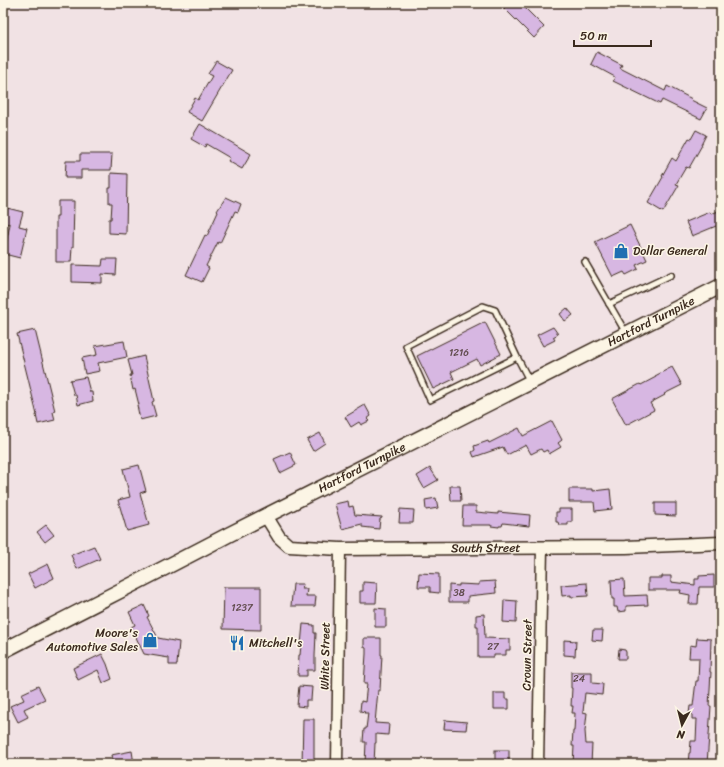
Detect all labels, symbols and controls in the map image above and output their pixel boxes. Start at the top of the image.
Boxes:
scale bar [574,22,651,48]
text: 50 m [580,25,607,47]
place label: Dollar General [633,240,708,262]
shop icon: Dollar General [612,242,630,260]
street label: Hartford Turnpike [603,290,699,353]
house number: 1216 [449,344,469,362]
street label: Hartford Turnpike [314,436,410,499]
street label: South Street [451,537,521,559]
house number: 38 [453,584,465,602]
house number: 1237 [231,599,254,617]
street label: Crown Street [515,618,539,691]
place label: Moore's Automotive Sales [45,622,138,658]
street label: White Street [313,622,337,690]
shop icon: Moore's Automotive Sales [141,631,159,649]
place label: Mitchell's [249,632,302,654]
restaurant icon: Mitchell's [228,634,246,652]
house number: 27 [487,638,500,656]
house number: 24 [573,670,585,688]
north arrow [662,705,702,745]
text: N [676,724,687,744]

